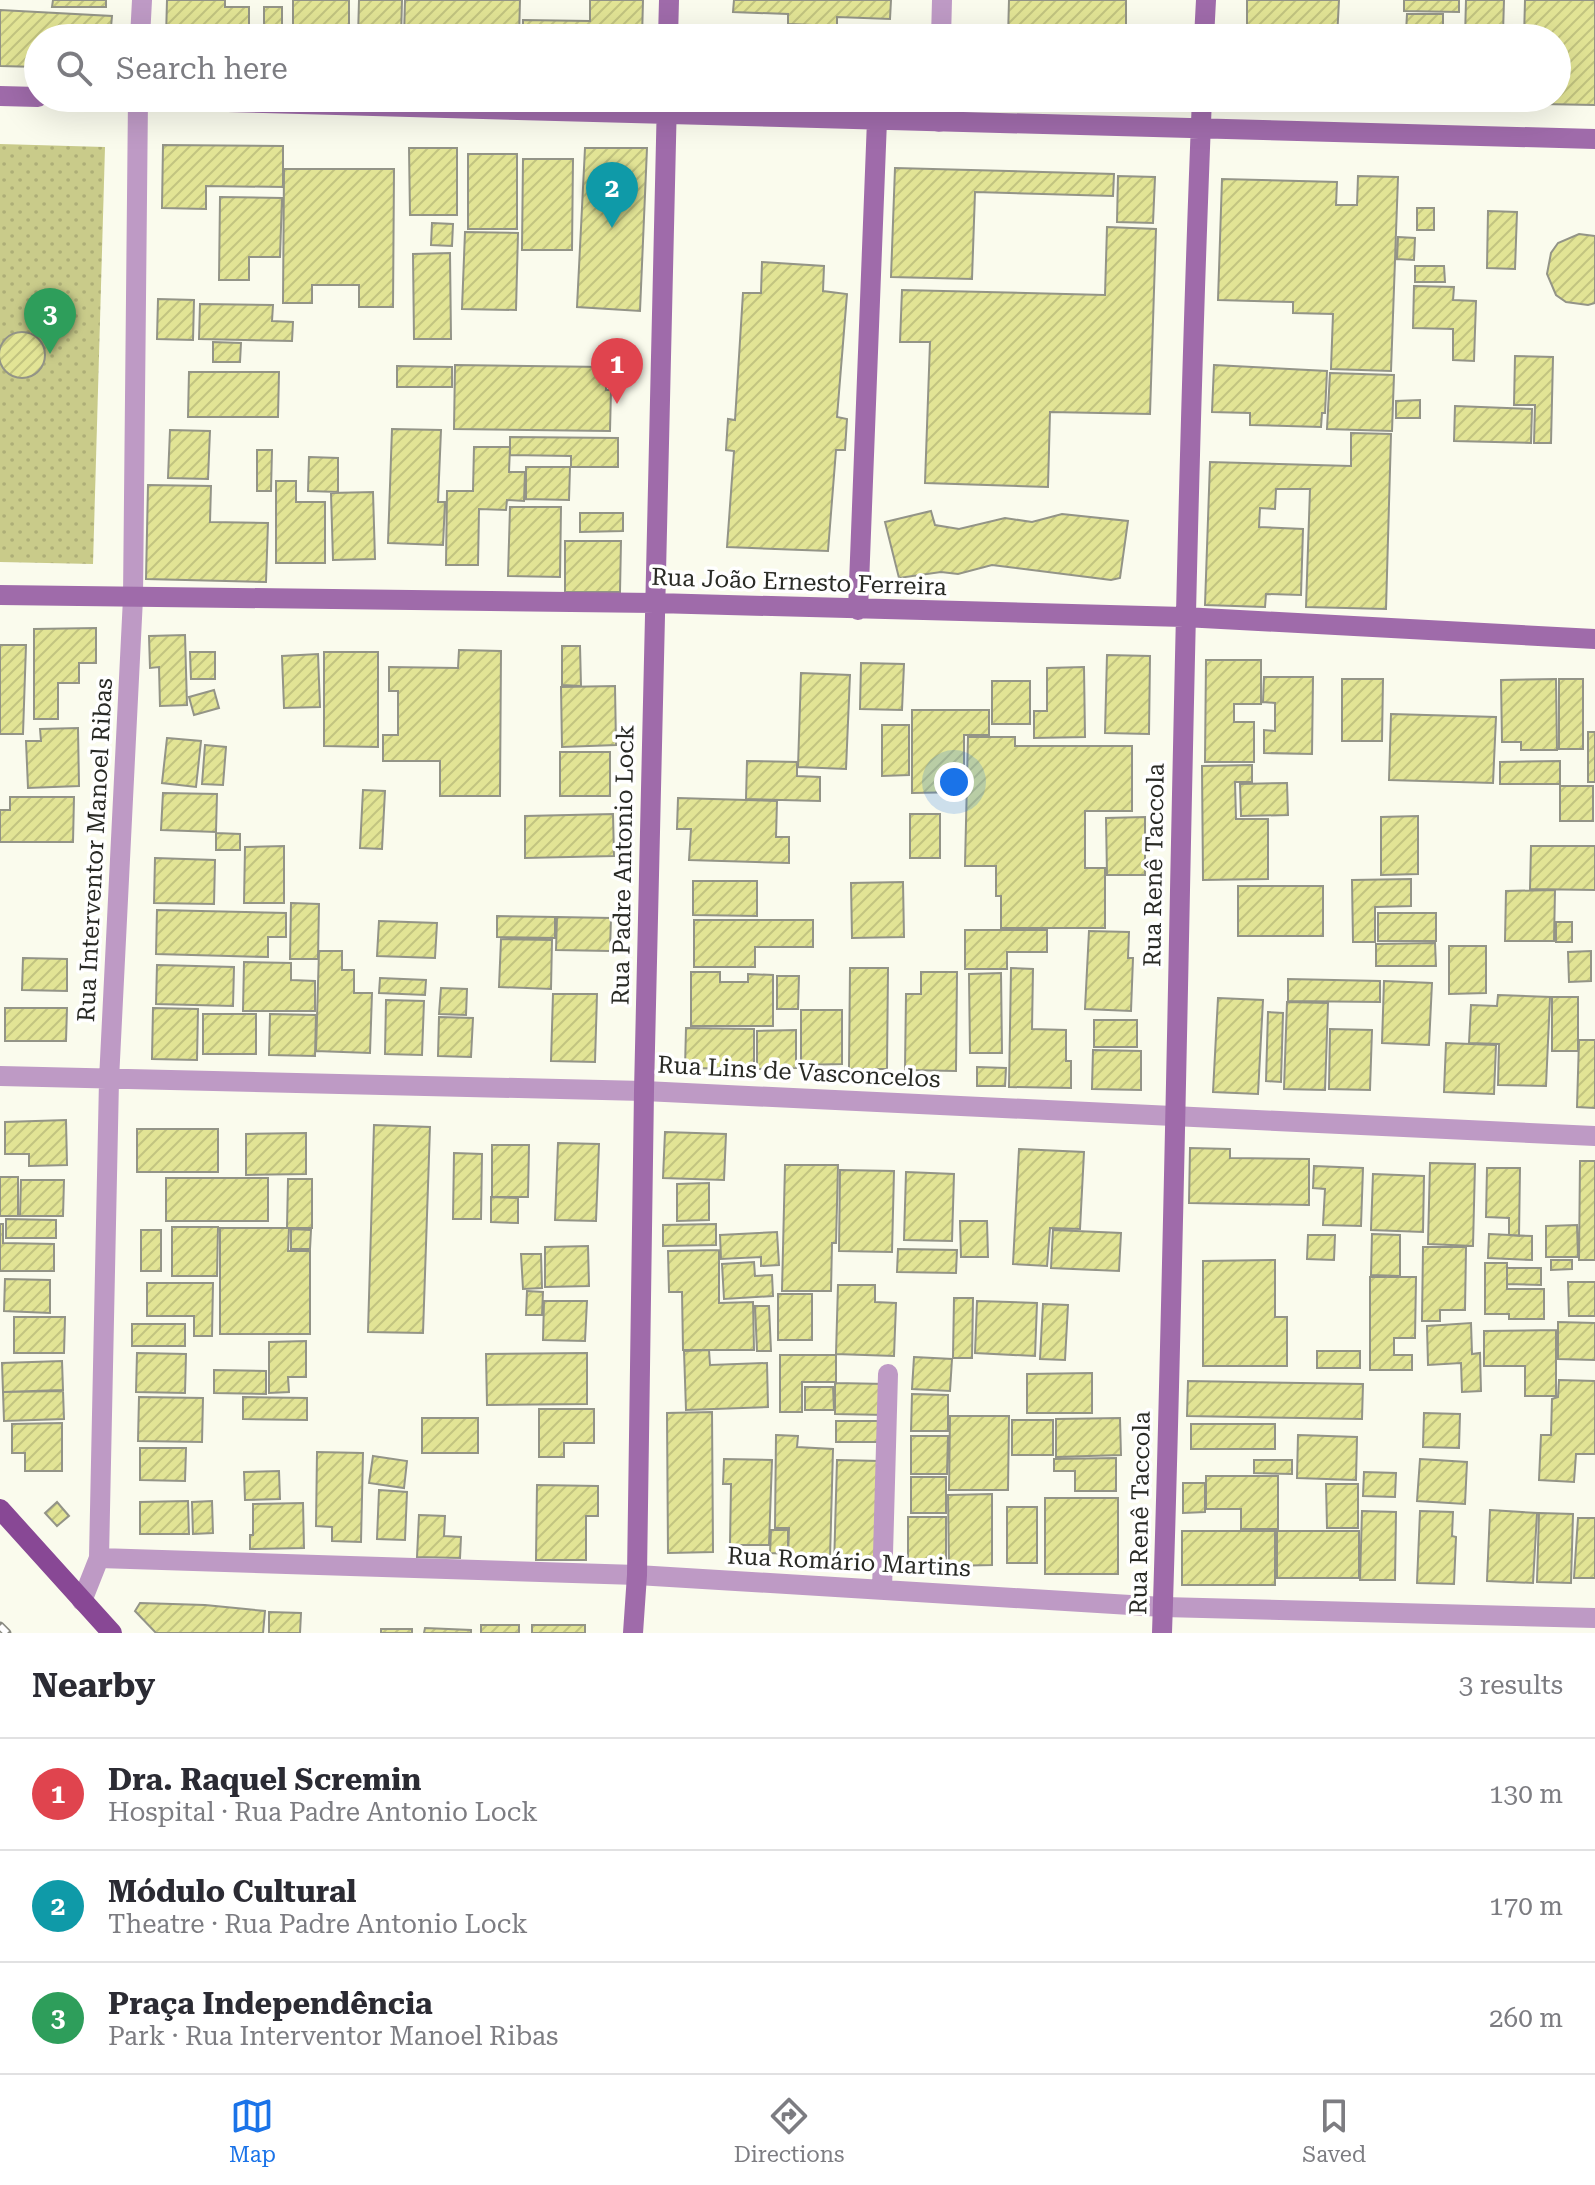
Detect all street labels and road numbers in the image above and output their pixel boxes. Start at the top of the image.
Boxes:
street label: Rua João Ernesto Ferreira [651,563,947,601]
street label: Rua Interventor Manoel Ribas [72,677,118,1023]
street label: Rua Padre Antonio Lock [607,725,639,1005]
street label: Rua Renê Taccola [1138,763,1170,967]
street label: Rua Lins de Vasconcelos [657,1051,941,1093]
street label: Rua Renê Taccola [1124,1411,1156,1615]
street label: Rua Romário Martins [726,1542,972,1582]

